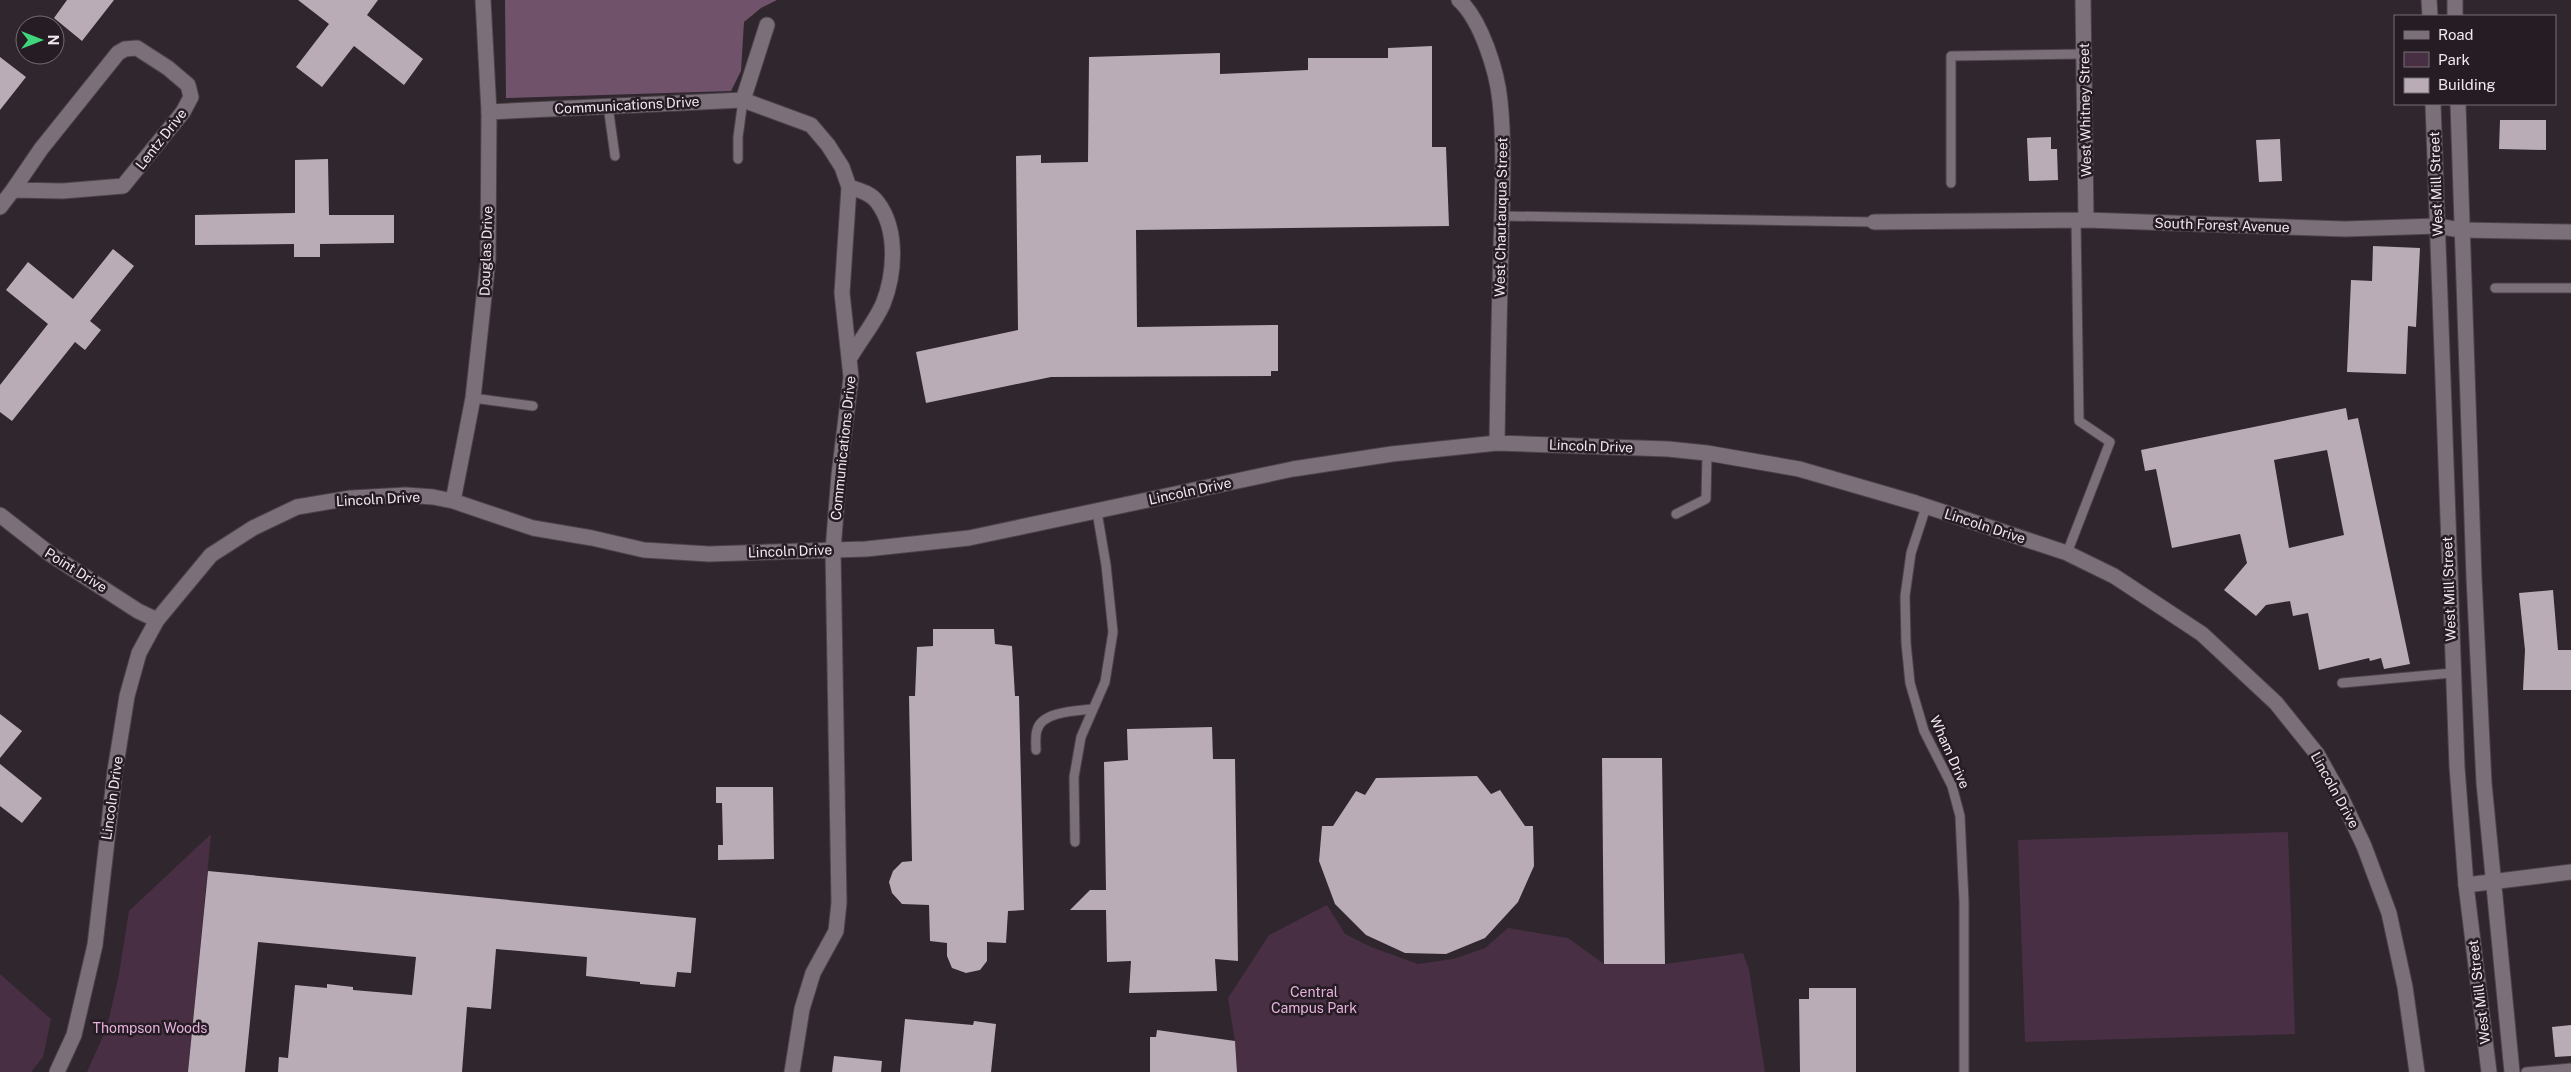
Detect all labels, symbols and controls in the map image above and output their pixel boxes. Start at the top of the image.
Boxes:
north arrow [15,15,65,65]
legend [2394,15,2556,105]
text: Road [2438,26,2474,43]
text: N [45,35,61,45]
street label: West Whitney Street [2076,43,2094,177]
text: Park [2438,51,2470,68]
text: Building [2438,76,2496,93]
street label: Communications Drive [554,93,700,117]
street label: Lentz Drive [132,105,190,173]
street label: West Mill Street [2426,131,2446,237]
street label: West Chautauqua Street [1492,137,1510,297]
street label: Douglas Drive [476,206,496,296]
street label: South Forest Avenue [2154,215,2290,235]
street label: Communications Drive [827,375,859,521]
street label: Lincoln Drive [1549,437,1633,455]
street label: Lincoln Drive [1147,474,1233,508]
street label: Lincoln Drive [335,489,421,509]
street label: Lincoln Drive [1942,505,2028,547]
street label: West Mill Street [2439,536,2459,642]
street label: Lincoln Drive [748,542,832,560]
street label: Point Drive [42,545,110,595]
street label: Wham Drive [1927,713,1973,791]
street label: Lincoln Drive [2308,749,2362,831]
street label: Lincoln Drive [98,755,126,841]
street label: West Mill Street [2465,939,2493,1045]
park label: Central Campus Park [1271,984,1357,1016]
park label: Thompson Woods [93,1020,207,1036]

